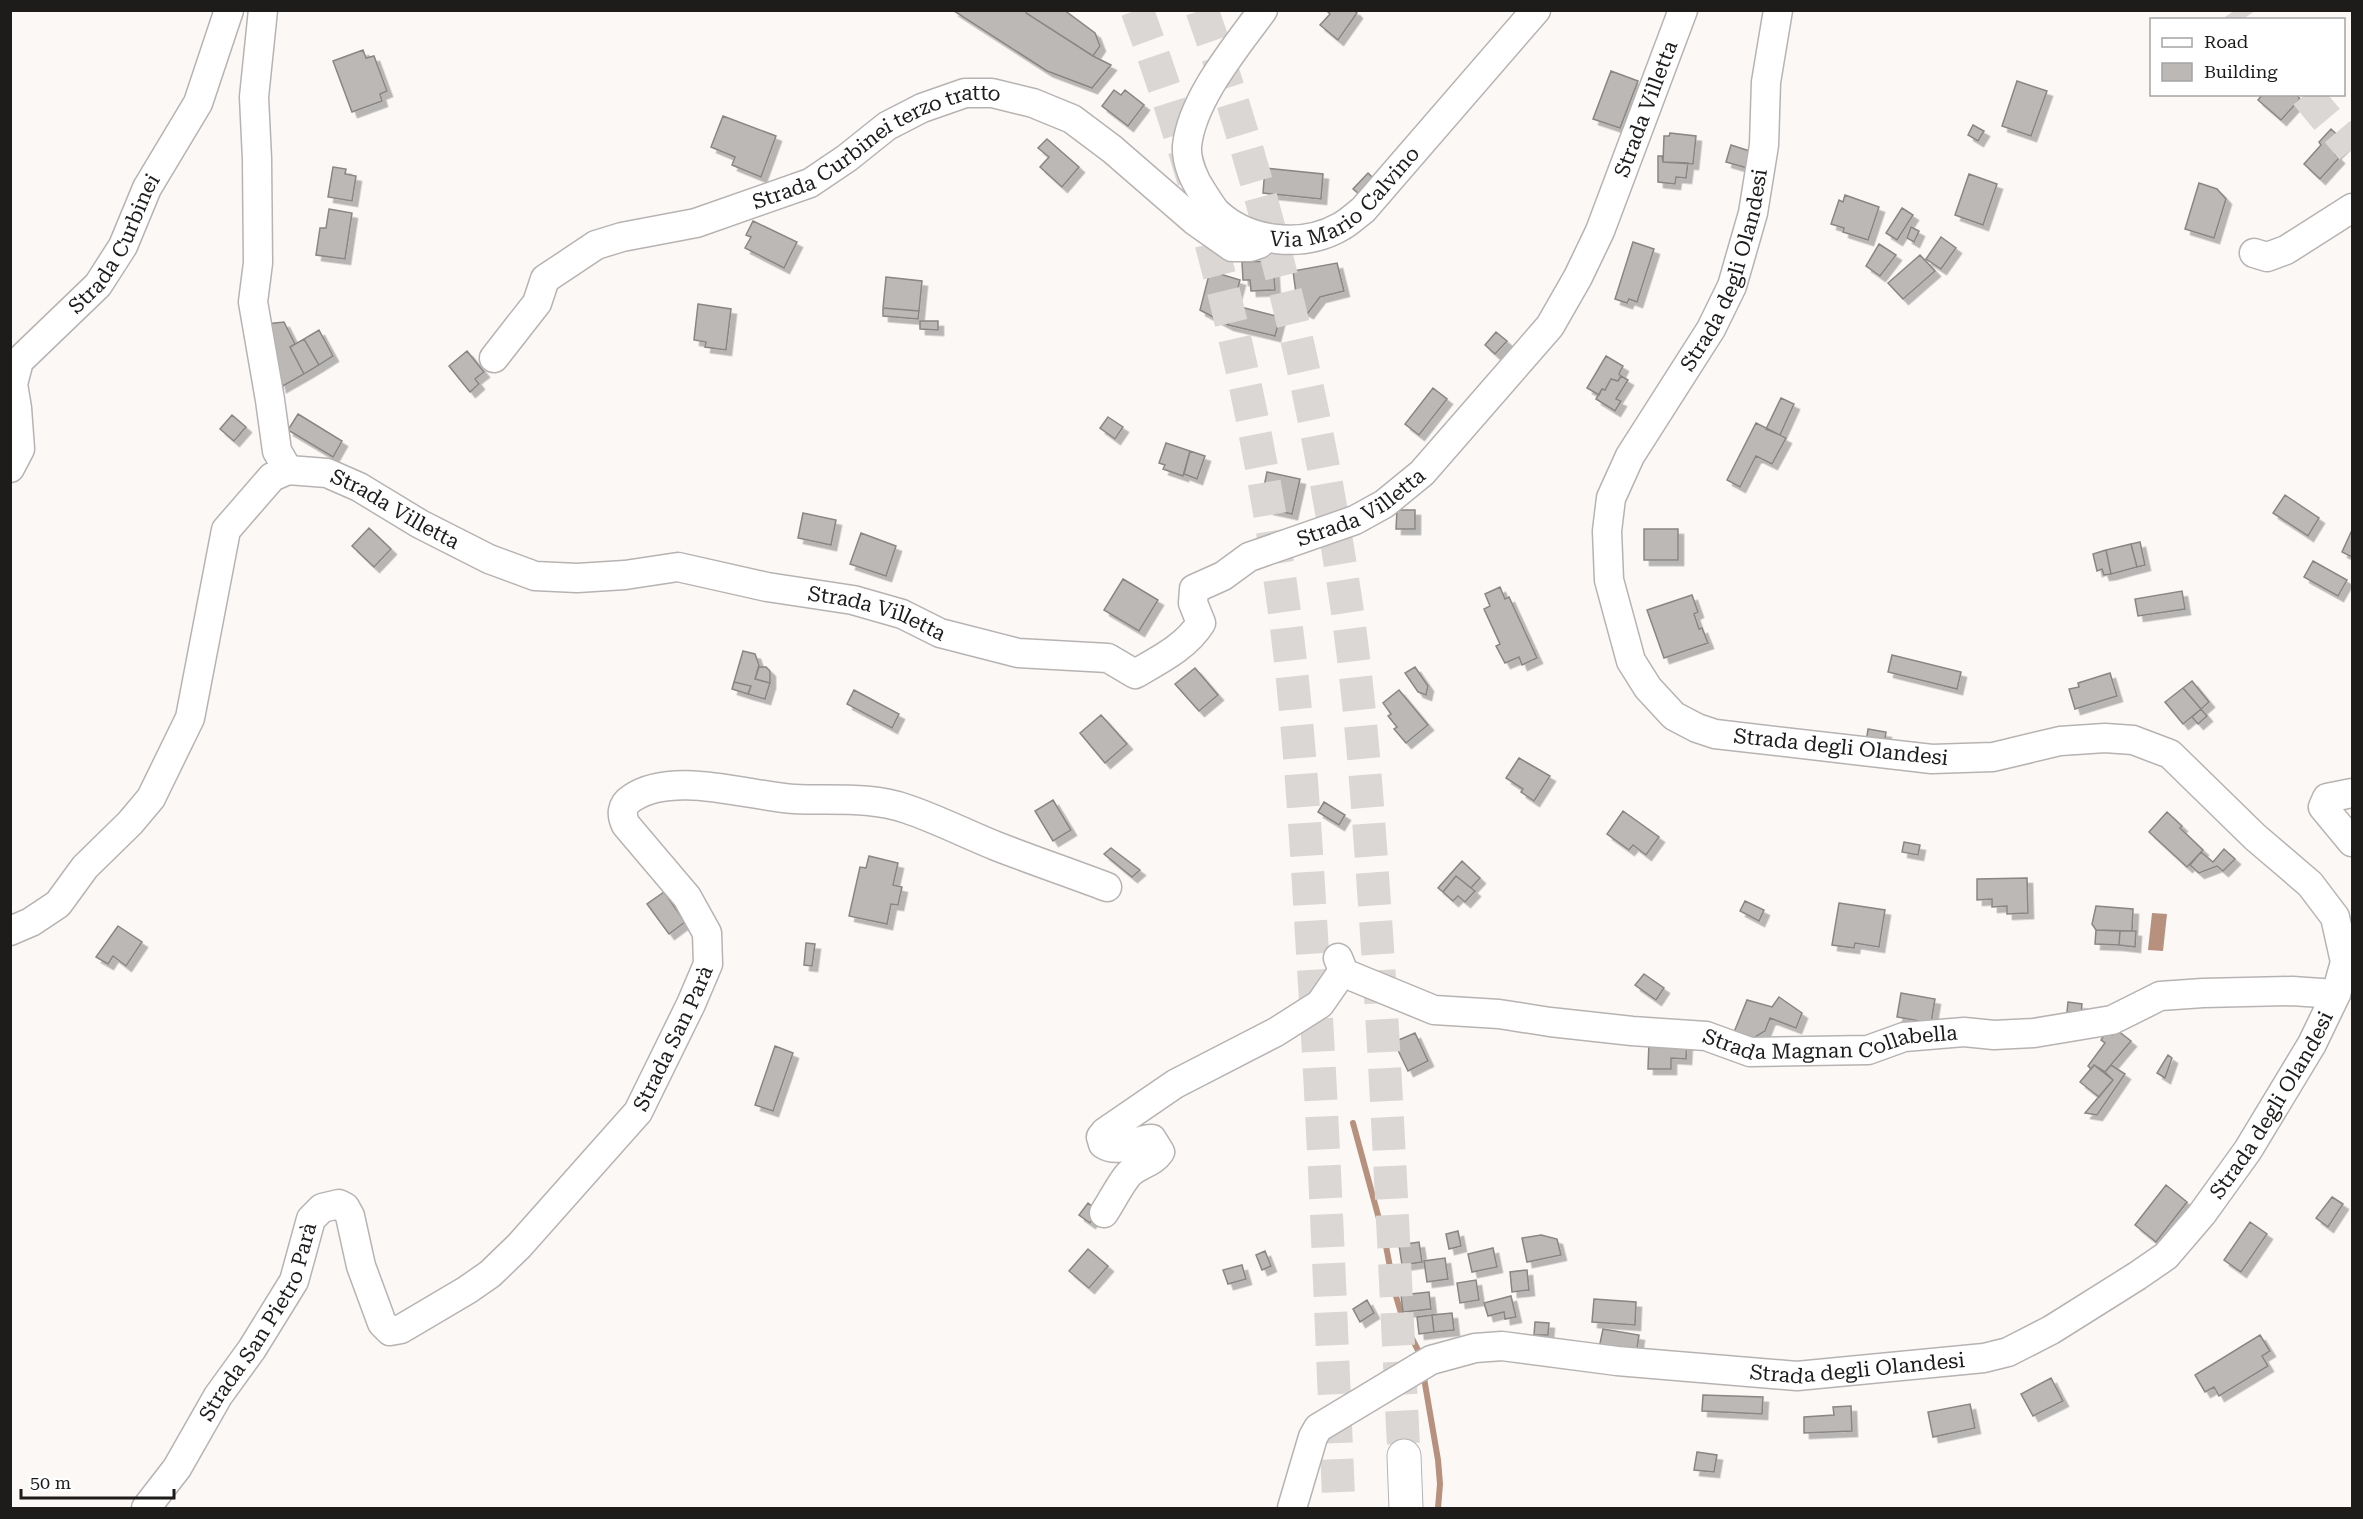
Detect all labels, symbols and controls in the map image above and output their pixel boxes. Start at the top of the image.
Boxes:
legend [2150,18,2345,96]
text: Road [2204,31,2249,52]
street label: Strada Villetta [1609,37,1683,180]
text: Building [2204,61,2278,82]
street label: Strada Curbinei terzo tratto [749,80,1003,214]
street label: Via Mario Calvino [1268,142,1424,252]
street label: Strada degli Olandesi [1675,167,1772,375]
street label: Strada Curbinei [64,169,165,319]
street label: Strada Villetta [1294,463,1431,551]
street label: Strada Villetta [327,464,464,554]
street label: Strada Villetta [806,581,950,646]
street label: Strada degli Olandesi [1733,724,1950,770]
street label: Strada San Parà [628,962,718,1115]
street label: Strada degli Olandesi [2205,1007,2338,1203]
street label: Strada Magnan Collabella [1700,1021,1959,1065]
street label: Strada San Pietro Parà [194,1219,322,1425]
street label: Strada degli Olandesi [1749,1348,1966,1389]
scale bar [21,1462,174,1500]
text: 50 m [30,1472,71,1493]

